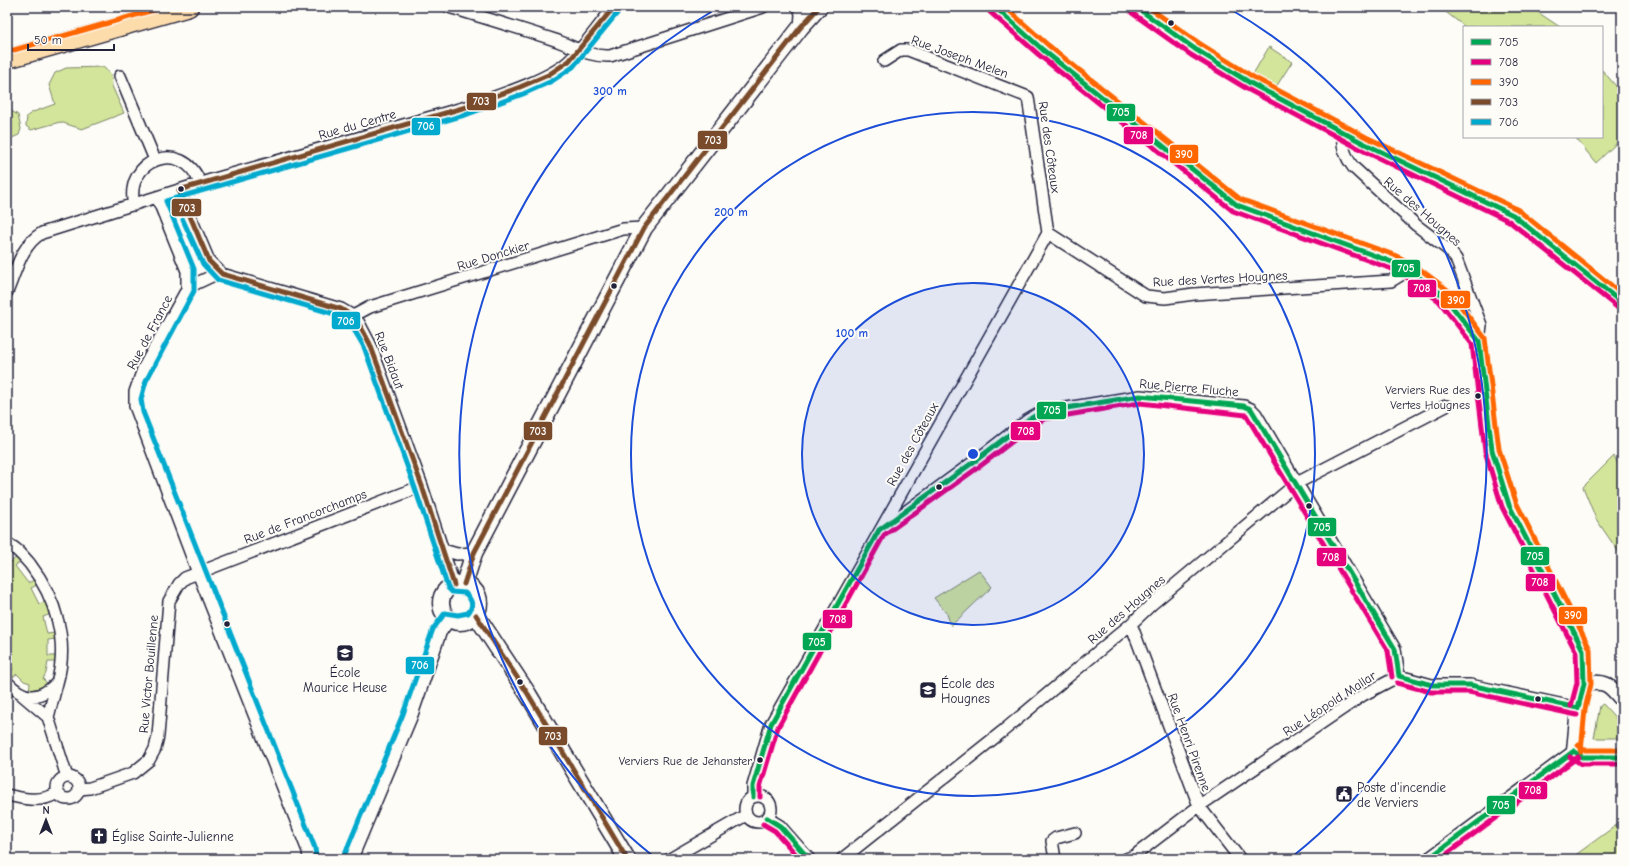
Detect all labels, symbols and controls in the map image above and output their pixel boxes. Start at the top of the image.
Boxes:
unlabelled marker [1166,18,1176,28]
scale bar [28,26,114,52]
legend [1463,26,1603,138]
street label: Rue Joseph Melen [909,32,1010,81]
text: 50 m [34,33,62,47]
text: 705 [1499,35,1519,49]
text: 708 [1499,55,1518,69]
text: 390 [1499,75,1519,89]
text: 300 m [593,84,627,98]
line badge: 703 [466,92,497,111]
text: 703 [473,95,489,108]
text: 703 [1499,95,1518,109]
street label: Rue des Côteaux [1036,100,1063,195]
line badge: 705 [1106,103,1136,122]
street label: Rue du Centre [317,106,398,143]
text: 705 [1112,106,1130,119]
text: 706 [1499,115,1519,129]
line badge: 706 [411,117,441,136]
text: 706 [418,120,435,133]
line badge: 708 [1123,126,1154,145]
text: 708 [1131,129,1148,142]
line badge: 703 [697,130,728,150]
text: 703 [705,134,721,147]
line badge: 390 [1169,144,1199,164]
text: 390 [1175,148,1193,161]
street label: Rue des Hougnes [1381,174,1464,249]
unlabelled marker [176,184,186,194]
line badge: 703 [171,198,202,217]
text: 703 [179,202,195,215]
text: 200 m [714,205,748,219]
street label: Rue Donckier [455,237,532,274]
line badge: 705 [1391,259,1421,278]
text: 705 [1397,262,1415,275]
street label: Rue des Vertes Hougnes [1152,267,1288,290]
line badge: 708 [1407,279,1437,298]
unlabelled marker [609,281,619,291]
text: 708 [1414,282,1431,295]
line badge: 390 [1440,290,1471,309]
street label: Rue de France [124,292,176,372]
text: 390 [1447,294,1465,307]
line badge: 706 [331,311,361,330]
text: 706 [338,315,355,328]
text: 100 m [836,326,868,340]
street label: Rue Bidaut [372,329,408,392]
street label: Rue Pierre Fluche [1139,376,1240,399]
place label: Verviers Rue des Vertes Hougnes [1385,383,1470,412]
marker: Verviers Rue des Vertes Hougnes [1473,391,1483,401]
street label: Rue des Côteaux [883,399,942,488]
line badge: 705 [1036,401,1067,420]
text: 705 [1043,404,1061,417]
line badge: 703 [523,421,553,441]
line badge: 708 [1010,421,1041,441]
text: 703 [530,425,546,438]
text: 708 [1018,425,1035,438]
centre of rings [966,447,980,461]
unlabelled marker [934,482,944,492]
street label: Rue de Francorchamps [242,486,369,547]
unlabelled marker [1304,501,1314,511]
line badge: 705 [1307,517,1337,537]
text: 705 [1313,521,1331,534]
line badge: 705 [1520,546,1550,566]
line badge: 708 [1316,547,1347,567]
text: 705 [1526,550,1544,563]
text: 708 [1323,551,1340,564]
street label: Rue des Hougnes [1085,572,1168,647]
line badge: 708 [1525,573,1556,592]
text: 708 [1532,576,1549,589]
line badge: 390 [1558,606,1588,625]
line badge: 708 [822,609,853,629]
text: 390 [1564,609,1582,622]
text: 708 [830,613,847,626]
street label: Rue Victor Bouillenne [136,614,161,734]
unlabelled marker [222,619,232,629]
line badge: 705 [802,632,832,651]
text: 705 [808,636,826,649]
school or university icon: École Maurice Heuse [335,643,355,663]
line badge: 706 [405,656,435,675]
text: 706 [412,659,429,672]
place label: École Maurice Heuse [303,664,387,695]
street label: Rue Léopold Mallar [1280,667,1379,739]
place label: École des Hougnes [941,675,995,706]
unlabelled marker [515,677,525,687]
school or university icon: École des Hougnes [918,680,938,700]
street label: Rue Henri Pirenne [1165,691,1214,794]
unlabelled marker [1533,694,1543,704]
line badge: 703 [538,726,568,746]
text: 703 [545,730,561,743]
place label: Verviers Rue de Jehanster [619,754,752,768]
marker: Verviers Rue de Jehanster [755,755,765,765]
place label: Poste d'incendie de Verviers [1357,780,1447,810]
line badge: 708 [1518,781,1548,800]
public building icon: Poste d'incendie de Verviers [1334,784,1354,804]
text: 708 [1525,784,1542,797]
line badge: 705 [1486,795,1516,815]
text: 705 [1492,799,1510,812]
north arrow [26,800,66,840]
text: N [42,804,50,817]
church icon: Église Sainte-Julienne [89,826,109,846]
place label: Église Sainte-Julienne [112,828,234,844]

